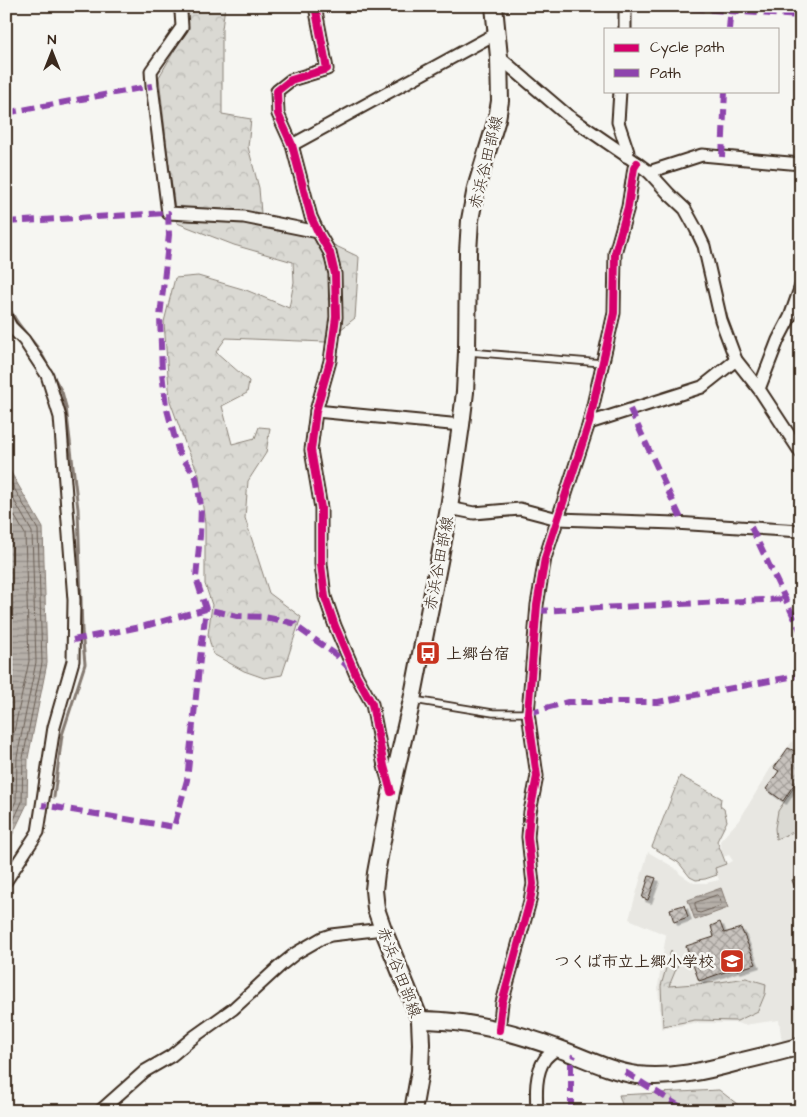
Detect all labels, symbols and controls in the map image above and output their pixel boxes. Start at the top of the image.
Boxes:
north arrow [28,28,78,78]
legend [604,28,780,92]
text: N [48,30,57,50]
text: Cycle path [650,37,725,59]
text: Path [650,63,681,84]
street label: 赤浜谷田部線 [464,113,508,211]
street label: 赤浜谷田部線 [419,514,459,612]
bus stop icon: 上郷台宿 [415,640,441,666]
place label: 上郷台宿 [446,643,510,665]
street label: 赤浜谷田部線 [372,924,427,1021]
school or university icon: つくば市立上郷小学校 [719,948,745,974]
place label: つくば市立上郷小学校 [554,951,714,973]

